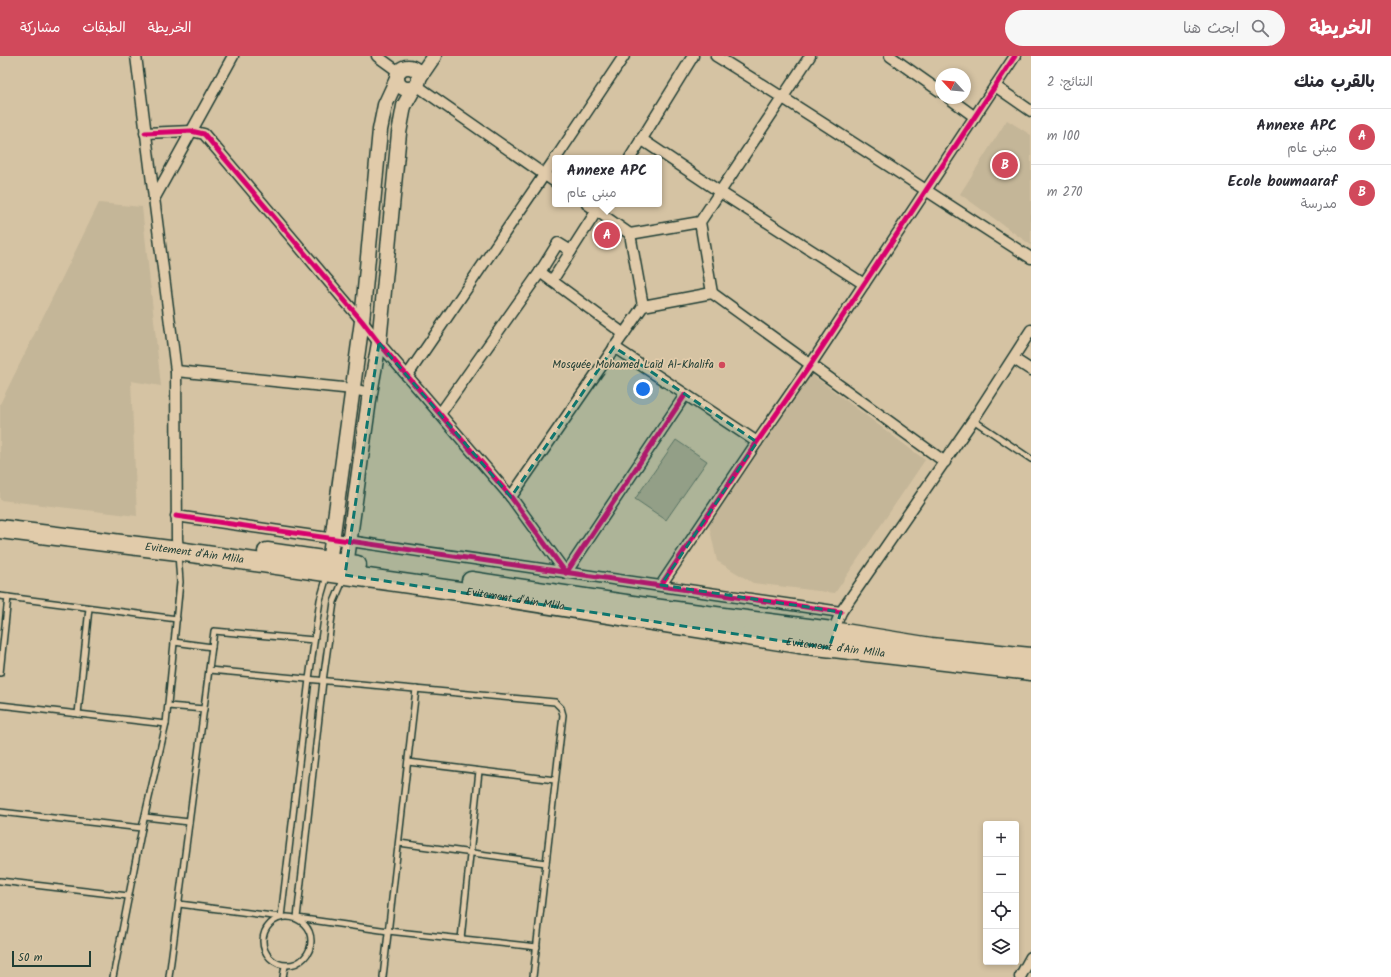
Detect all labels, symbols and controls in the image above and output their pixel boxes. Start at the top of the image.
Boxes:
search box [1005,10,1285,46]
text: الخريطة [1309,14,1371,44]
text: مشاركة [20,17,60,39]
text: الطبقات [82,17,126,39]
text: الخريطة [148,17,191,39]
text: ابحث هنا [1183,17,1239,41]
icon: search [1249,17,1271,39]
north arrow [935,68,971,104]
text: بالقرب منك [1294,69,1375,96]
text: النتائج: 2 [1047,72,1093,93]
text: Annexe APC [1256,114,1337,138]
text: 100 m [1047,126,1080,147]
text: A [1358,126,1366,147]
text: مبنى عام [1287,138,1337,159]
pin: B [992,150,1018,180]
popup [552,155,662,207]
text: Annexe APC [567,159,647,183]
text: Ecole boumaaraf [1228,170,1337,194]
text: 270 m [1047,182,1083,203]
text: B [1358,182,1366,203]
text: مبنى عام [567,183,616,204]
text: مدرسة [1301,194,1337,215]
pin: A [594,220,620,250]
place label: Mosquée Mohamed Laïd Al-Khalifa [552,356,714,374]
marker: Mosquée Mohamed Laïd Al-Khalifa [717,360,727,370]
your location [633,379,653,399]
street label: Evitement d'Ain Mlila [144,538,245,569]
street label: Evitement d'Ain Mlila [465,583,566,616]
street label: Evitement d'Ain Mlila [785,633,886,663]
map controls [983,821,1019,965]
button: + [983,821,1019,857]
button: − [983,857,1019,893]
button: locate [983,893,1019,929]
button: layers [983,929,1019,965]
scale bar [12,949,91,968]
text: 50 m [18,949,43,967]

